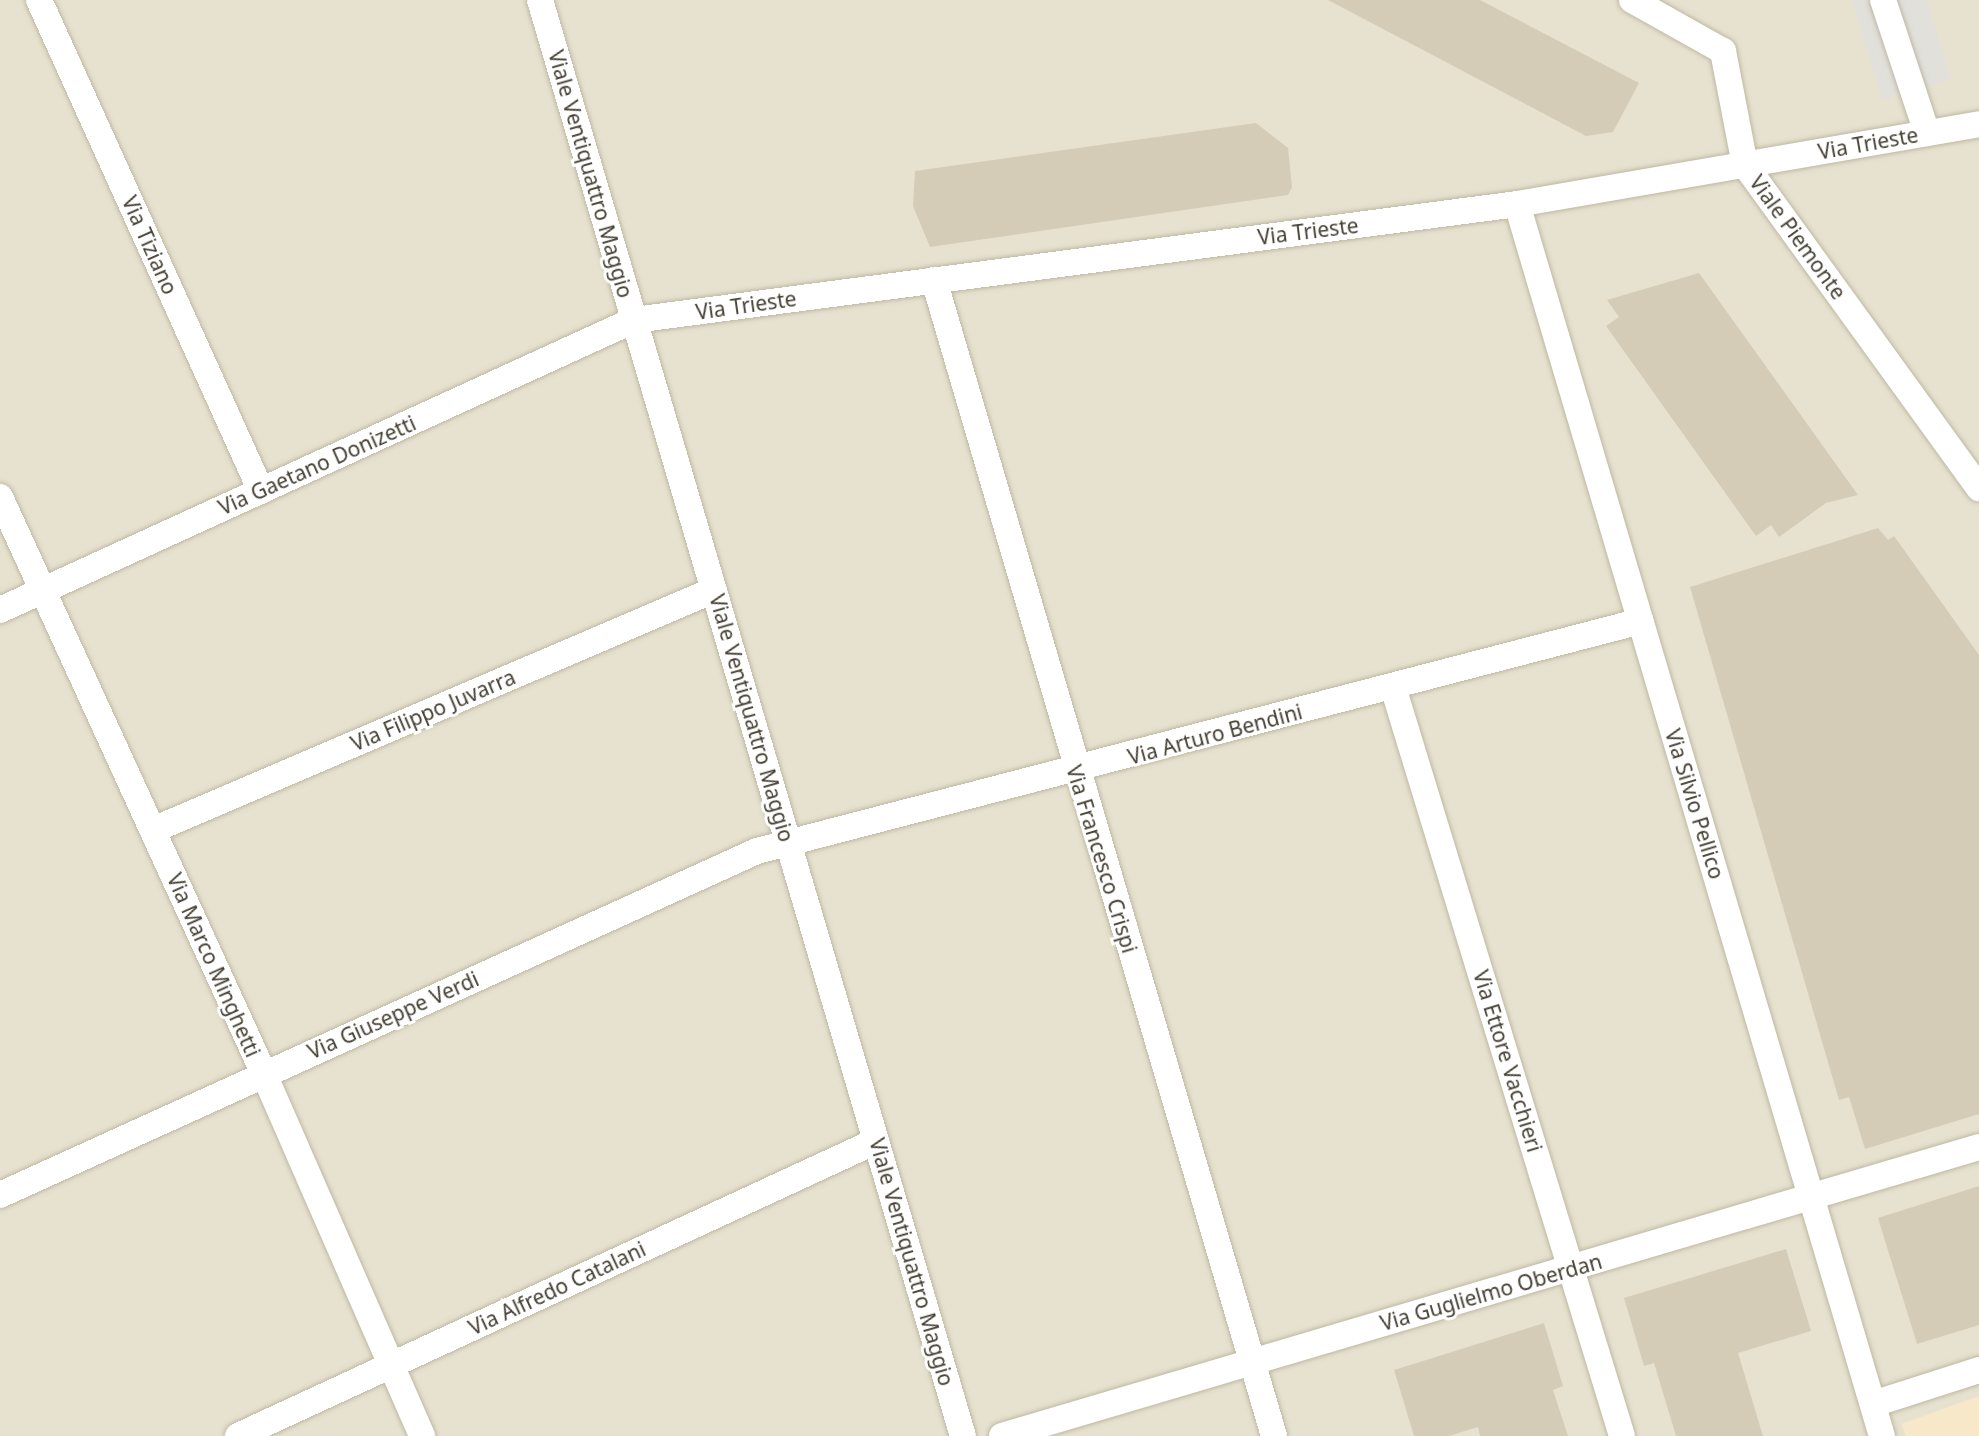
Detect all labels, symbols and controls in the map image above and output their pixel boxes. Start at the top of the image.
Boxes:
street label: Viale Ventiquattro Maggio [544,47,638,301]
street label: Via Trieste [1816,122,1920,164]
street label: Viale Piemonte [1745,170,1851,304]
street label: Via Tiziano [117,192,183,298]
street label: Via Trieste [1256,212,1360,250]
street label: Via Trieste [694,285,798,325]
street label: Via Gaetano Donizetti [214,410,420,520]
street label: Viale Ventiquattro Maggio [705,591,799,845]
street label: Via Filippo Juvarra [347,664,519,756]
street label: Via Arturo Bendini [1125,699,1305,769]
street label: Via Silvio Pellico [1660,726,1730,882]
street label: Via Francesco Crispi [1061,762,1143,956]
street label: Via Marco Minghetti [162,869,266,1061]
street label: Via Giuseppe Verdi [304,966,482,1064]
street label: Via Ettore Vacchieri [1468,967,1548,1155]
street label: Viale Ventiquattro Maggio [865,1135,959,1389]
street label: Via Alfredo Catalani [464,1236,650,1340]
street label: Via Guglielmo Oberdan [1377,1248,1605,1336]

